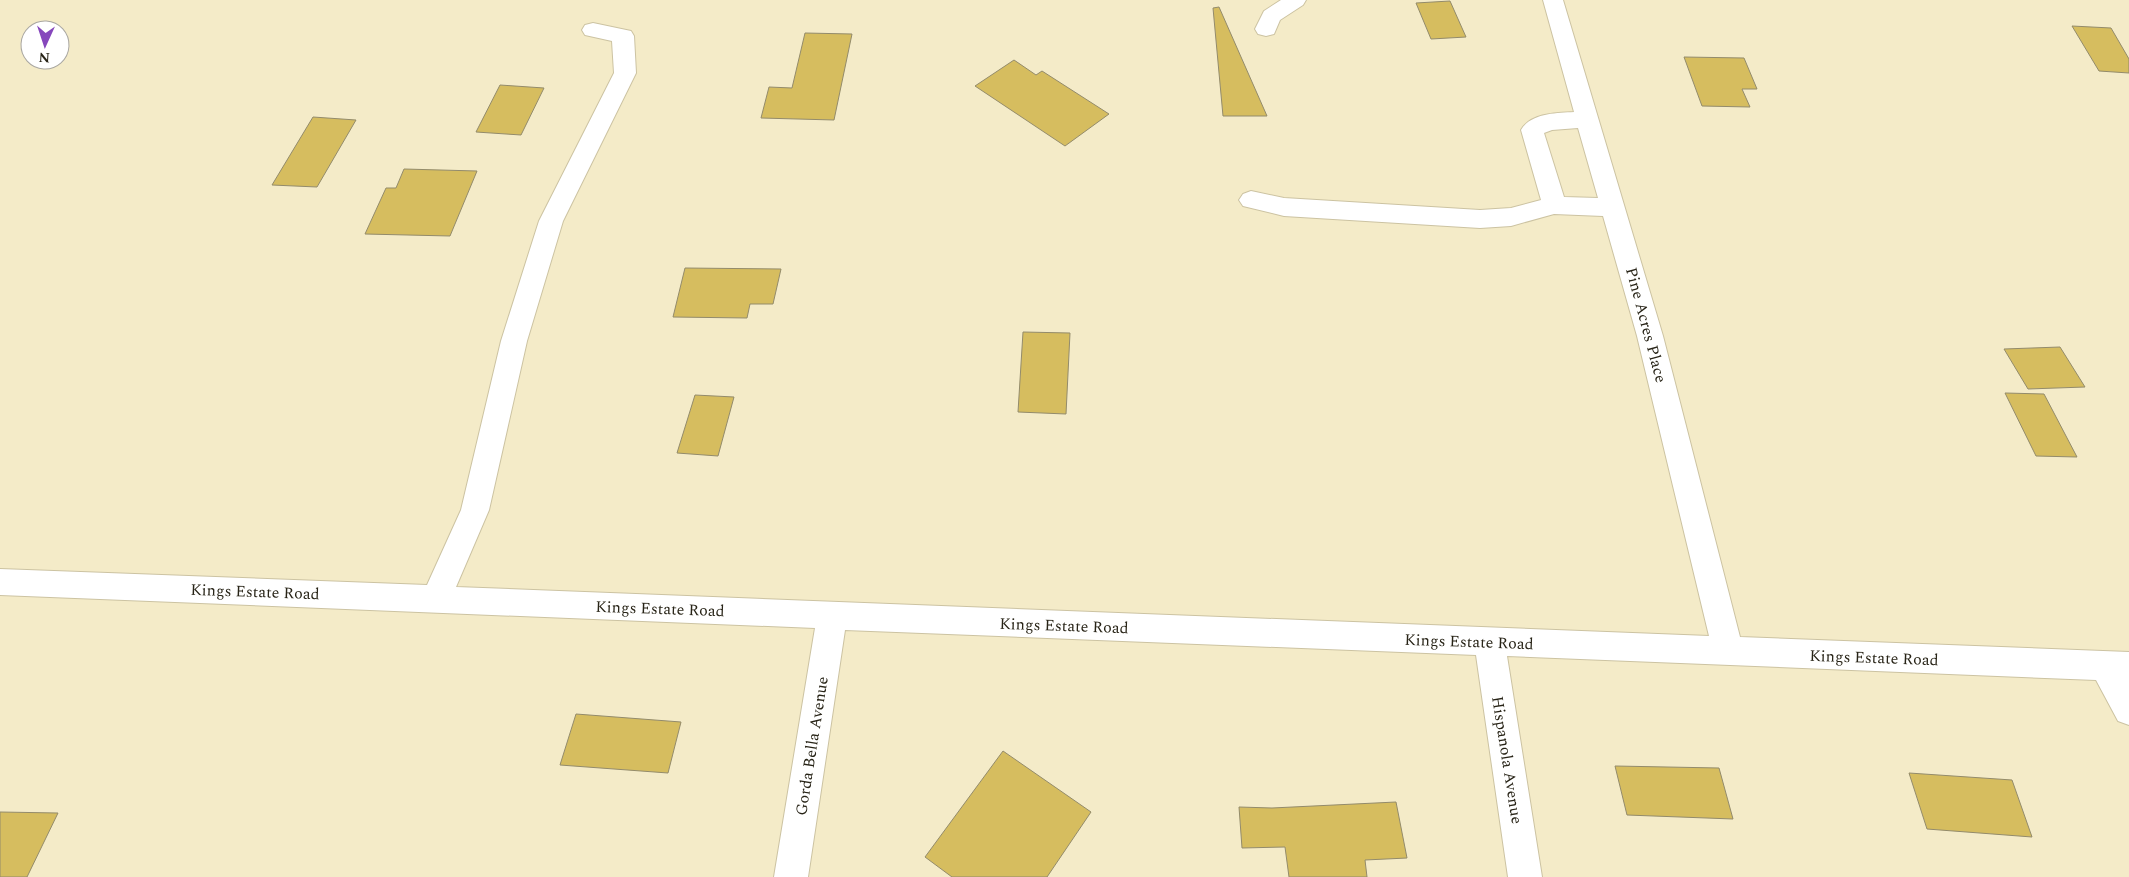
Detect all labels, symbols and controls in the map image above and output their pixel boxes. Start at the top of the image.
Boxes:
north arrow [20,20,70,70]
text: N [38,47,51,68]
street label: Pine Acres Place [1619,265,1673,385]
street label: Kings Estate Road [190,578,320,606]
street label: Kings Estate Road [595,595,725,623]
street label: Kings Estate Road [999,612,1129,640]
street label: Kings Estate Road [1404,628,1534,656]
street label: Kings Estate Road [1809,644,1939,672]
street label: Gorda Bella Avenue [789,675,835,817]
street label: Hispanola Avenue [1485,694,1529,826]

